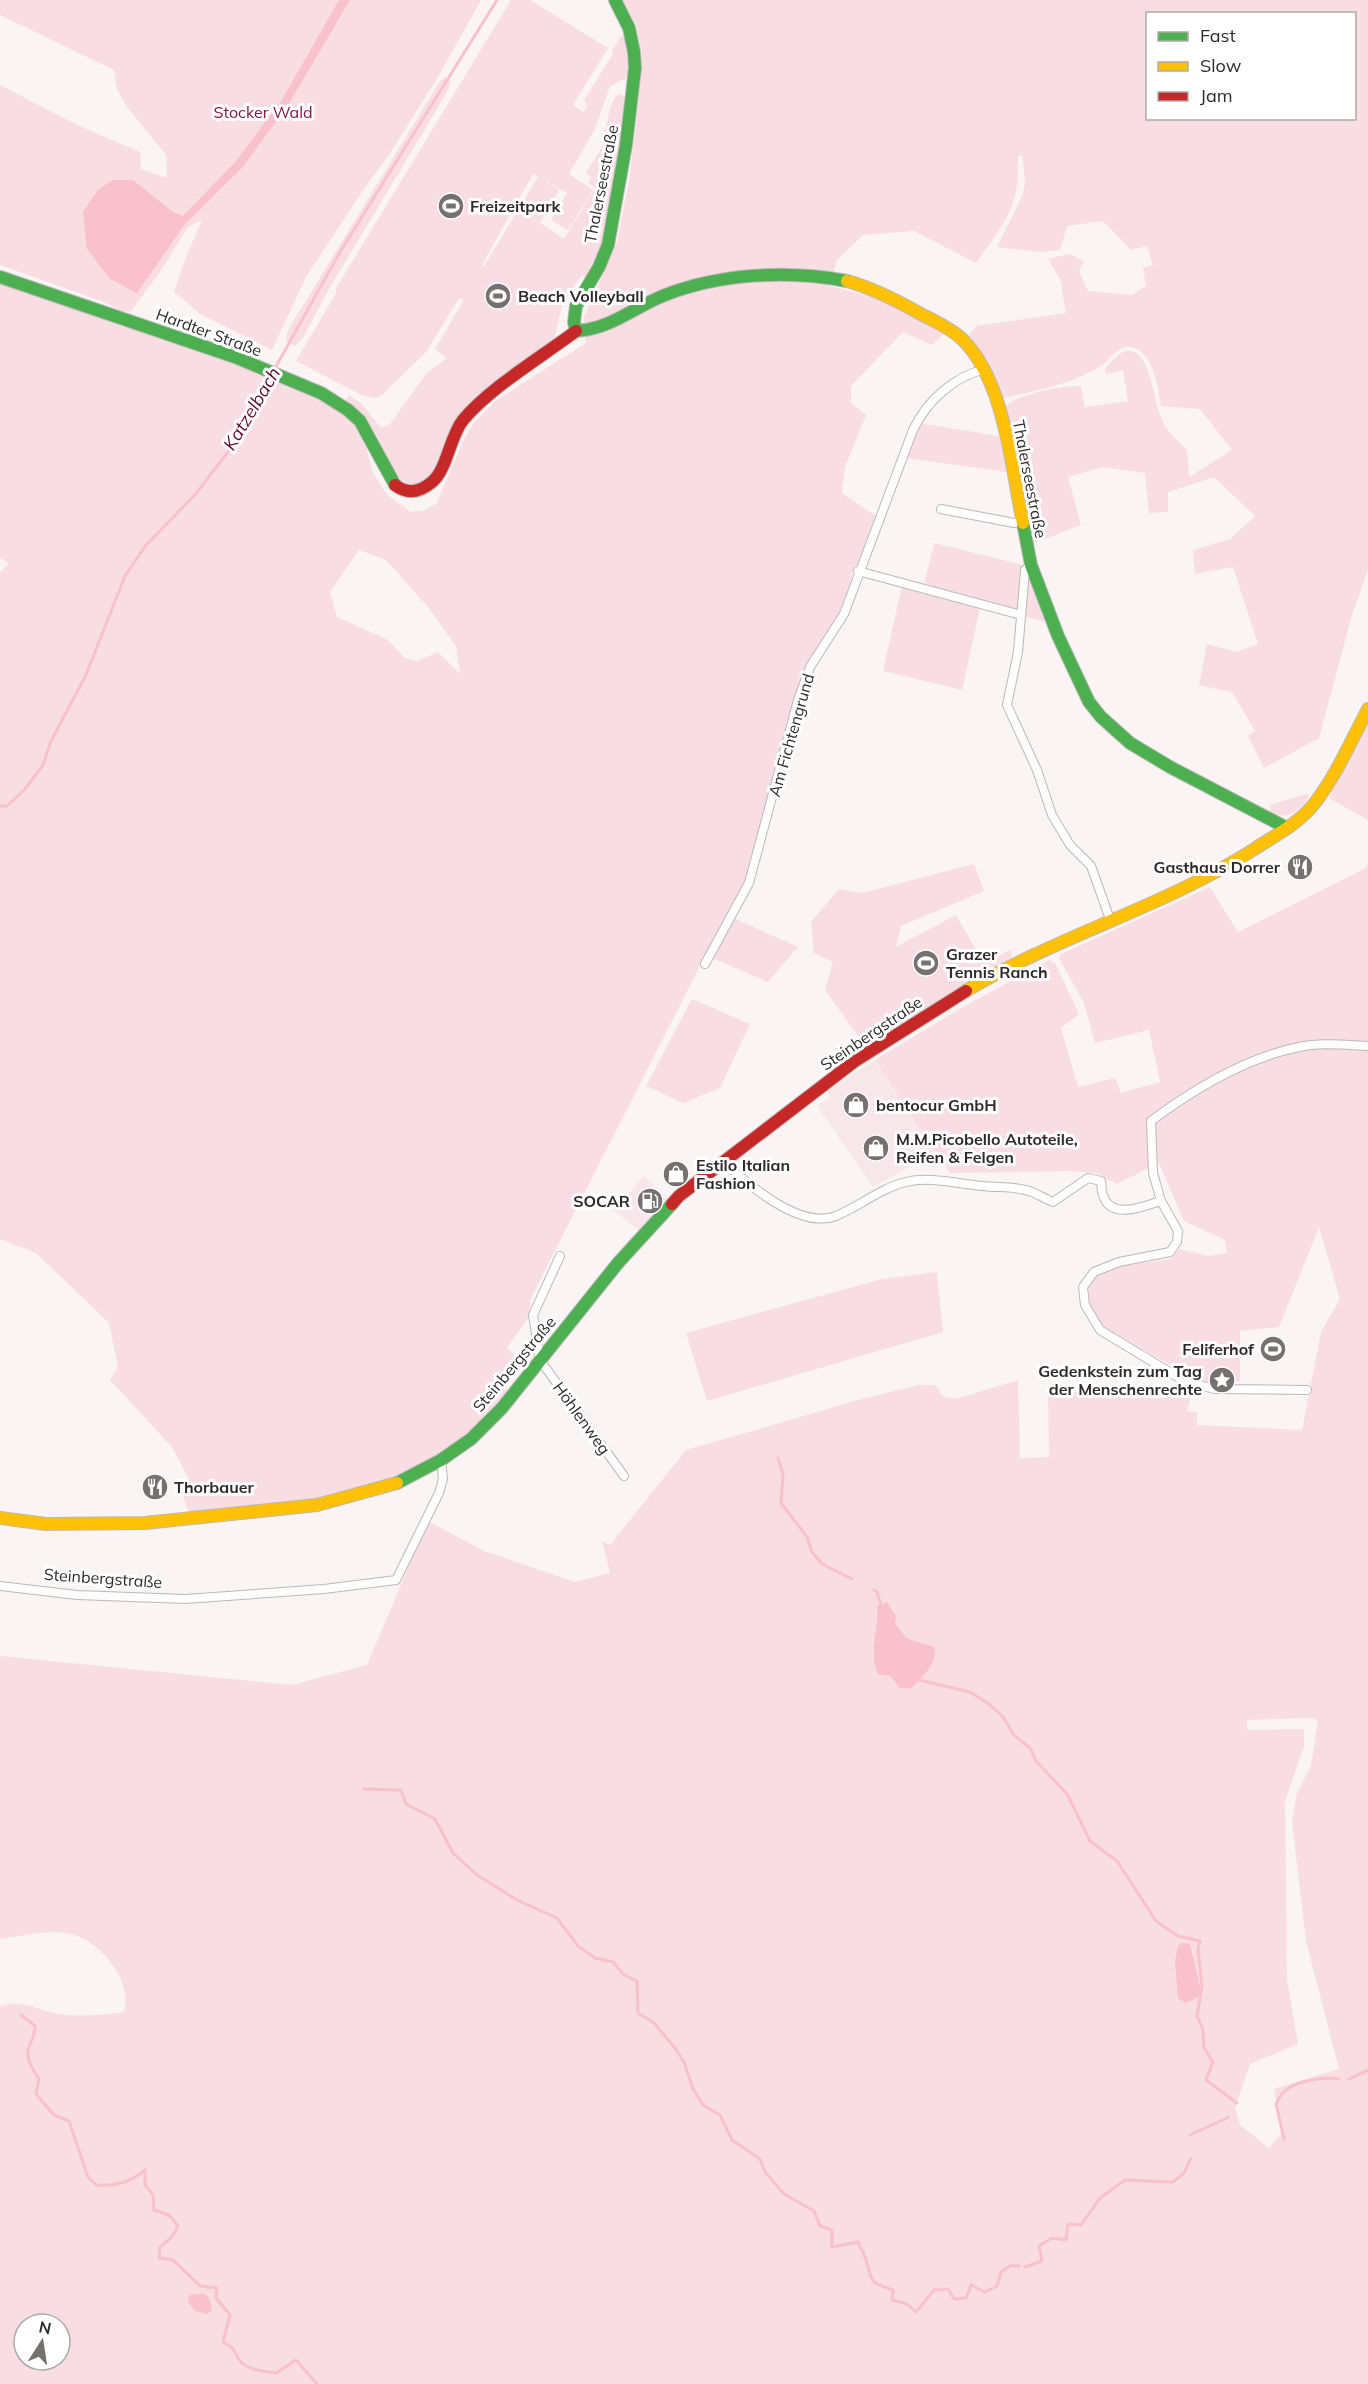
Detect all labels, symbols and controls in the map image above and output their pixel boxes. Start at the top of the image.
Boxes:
legend [1146,12,1356,120]
text: Fast [1200,24,1236,47]
text: Slow [1200,54,1242,77]
text: Jam [1200,84,1233,107]
park label: Stocker Wald [213,102,313,122]
street label: Thalerseestraße [580,123,622,245]
sports icon: Freizeitpark [436,191,466,221]
place label: Freizeitpark [470,196,561,216]
sports icon: Beach Volleyball [483,281,513,311]
place label: Beach Volleyball [518,286,644,306]
street label: Hardter Straße [153,304,265,360]
water label: Katzelbach [218,363,285,454]
street label: Thalerseestraße [1009,418,1051,540]
street label: Am Fichtengrund [764,671,818,799]
restaurant icon: Gasthaus Dorrer [1285,852,1315,882]
place label: Gasthaus Dorrer [1154,857,1281,877]
place label: Grazer Tennis Ranch [946,944,1048,982]
sports icon: Grazer Tennis Ranch [911,948,941,978]
street label: Steinbergstraße [816,992,926,1074]
shop icon: bentocur GmbH [841,1090,871,1120]
place label: bentocur GmbH [876,1095,997,1115]
place label: M.M.Picobello Autoteile, Reifen & Felgen [896,1129,1078,1167]
shop icon: M.M.Picobello Autoteile, Reifen & Felgen [861,1133,891,1163]
place label: Estilo Italian Fashion [696,1155,790,1193]
shop icon: Estilo Italian Fashion [661,1159,691,1189]
fuel station icon: SOCAR [635,1186,665,1216]
place label: SOCAR [573,1191,630,1211]
street label: Steinbergstraße [468,1312,560,1416]
sports icon: Feliferhof [1258,1334,1288,1364]
place label: Feliferhof [1182,1339,1255,1359]
place label: Gedenkstein zum Tag der Menschenrechte [1038,1361,1202,1399]
place icon: Gedenkstein zum Tag der Menschenrechte [1207,1365,1237,1395]
street label: Höhlenweg [549,1378,615,1458]
restaurant icon: Thorbauer [140,1472,170,1502]
place label: Thorbauer [174,1477,254,1497]
street label: Steinbergstraße [43,1564,163,1592]
north arrow [12,2312,72,2372]
text: N [37,2316,53,2338]

